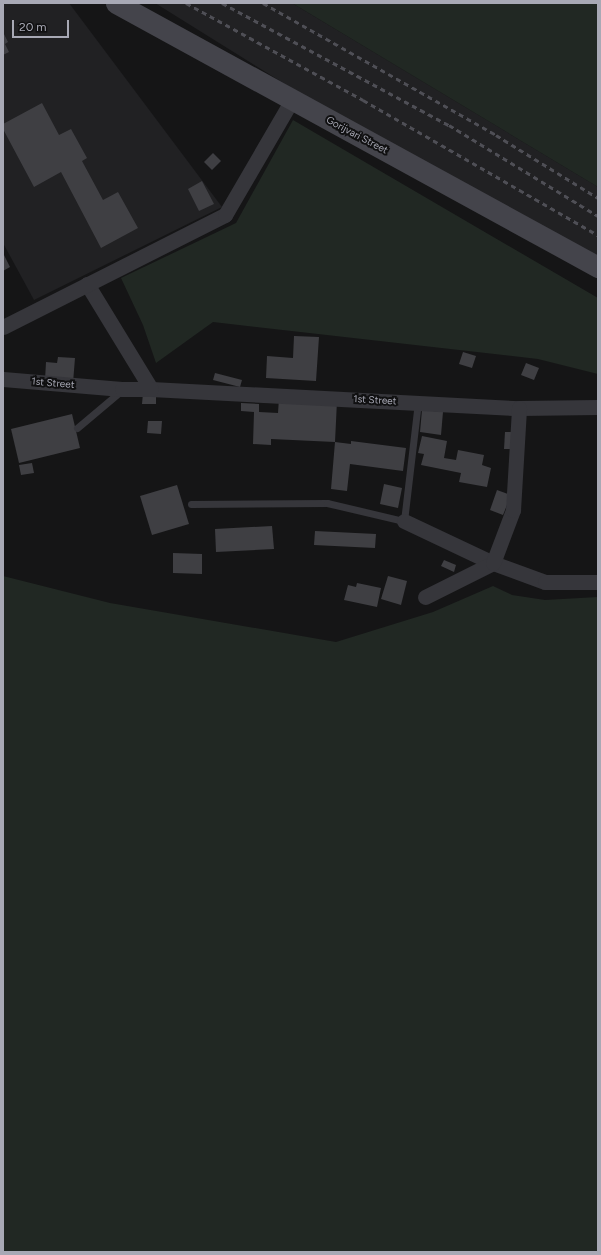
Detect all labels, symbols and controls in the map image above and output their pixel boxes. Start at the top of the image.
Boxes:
scale bar [14,12,71,38]
text: 20 m [19,20,47,34]
street label: Gorijvari Street [324,114,390,156]
street label: 1st Street [31,375,75,391]
street label: 1st Street [353,393,397,407]

